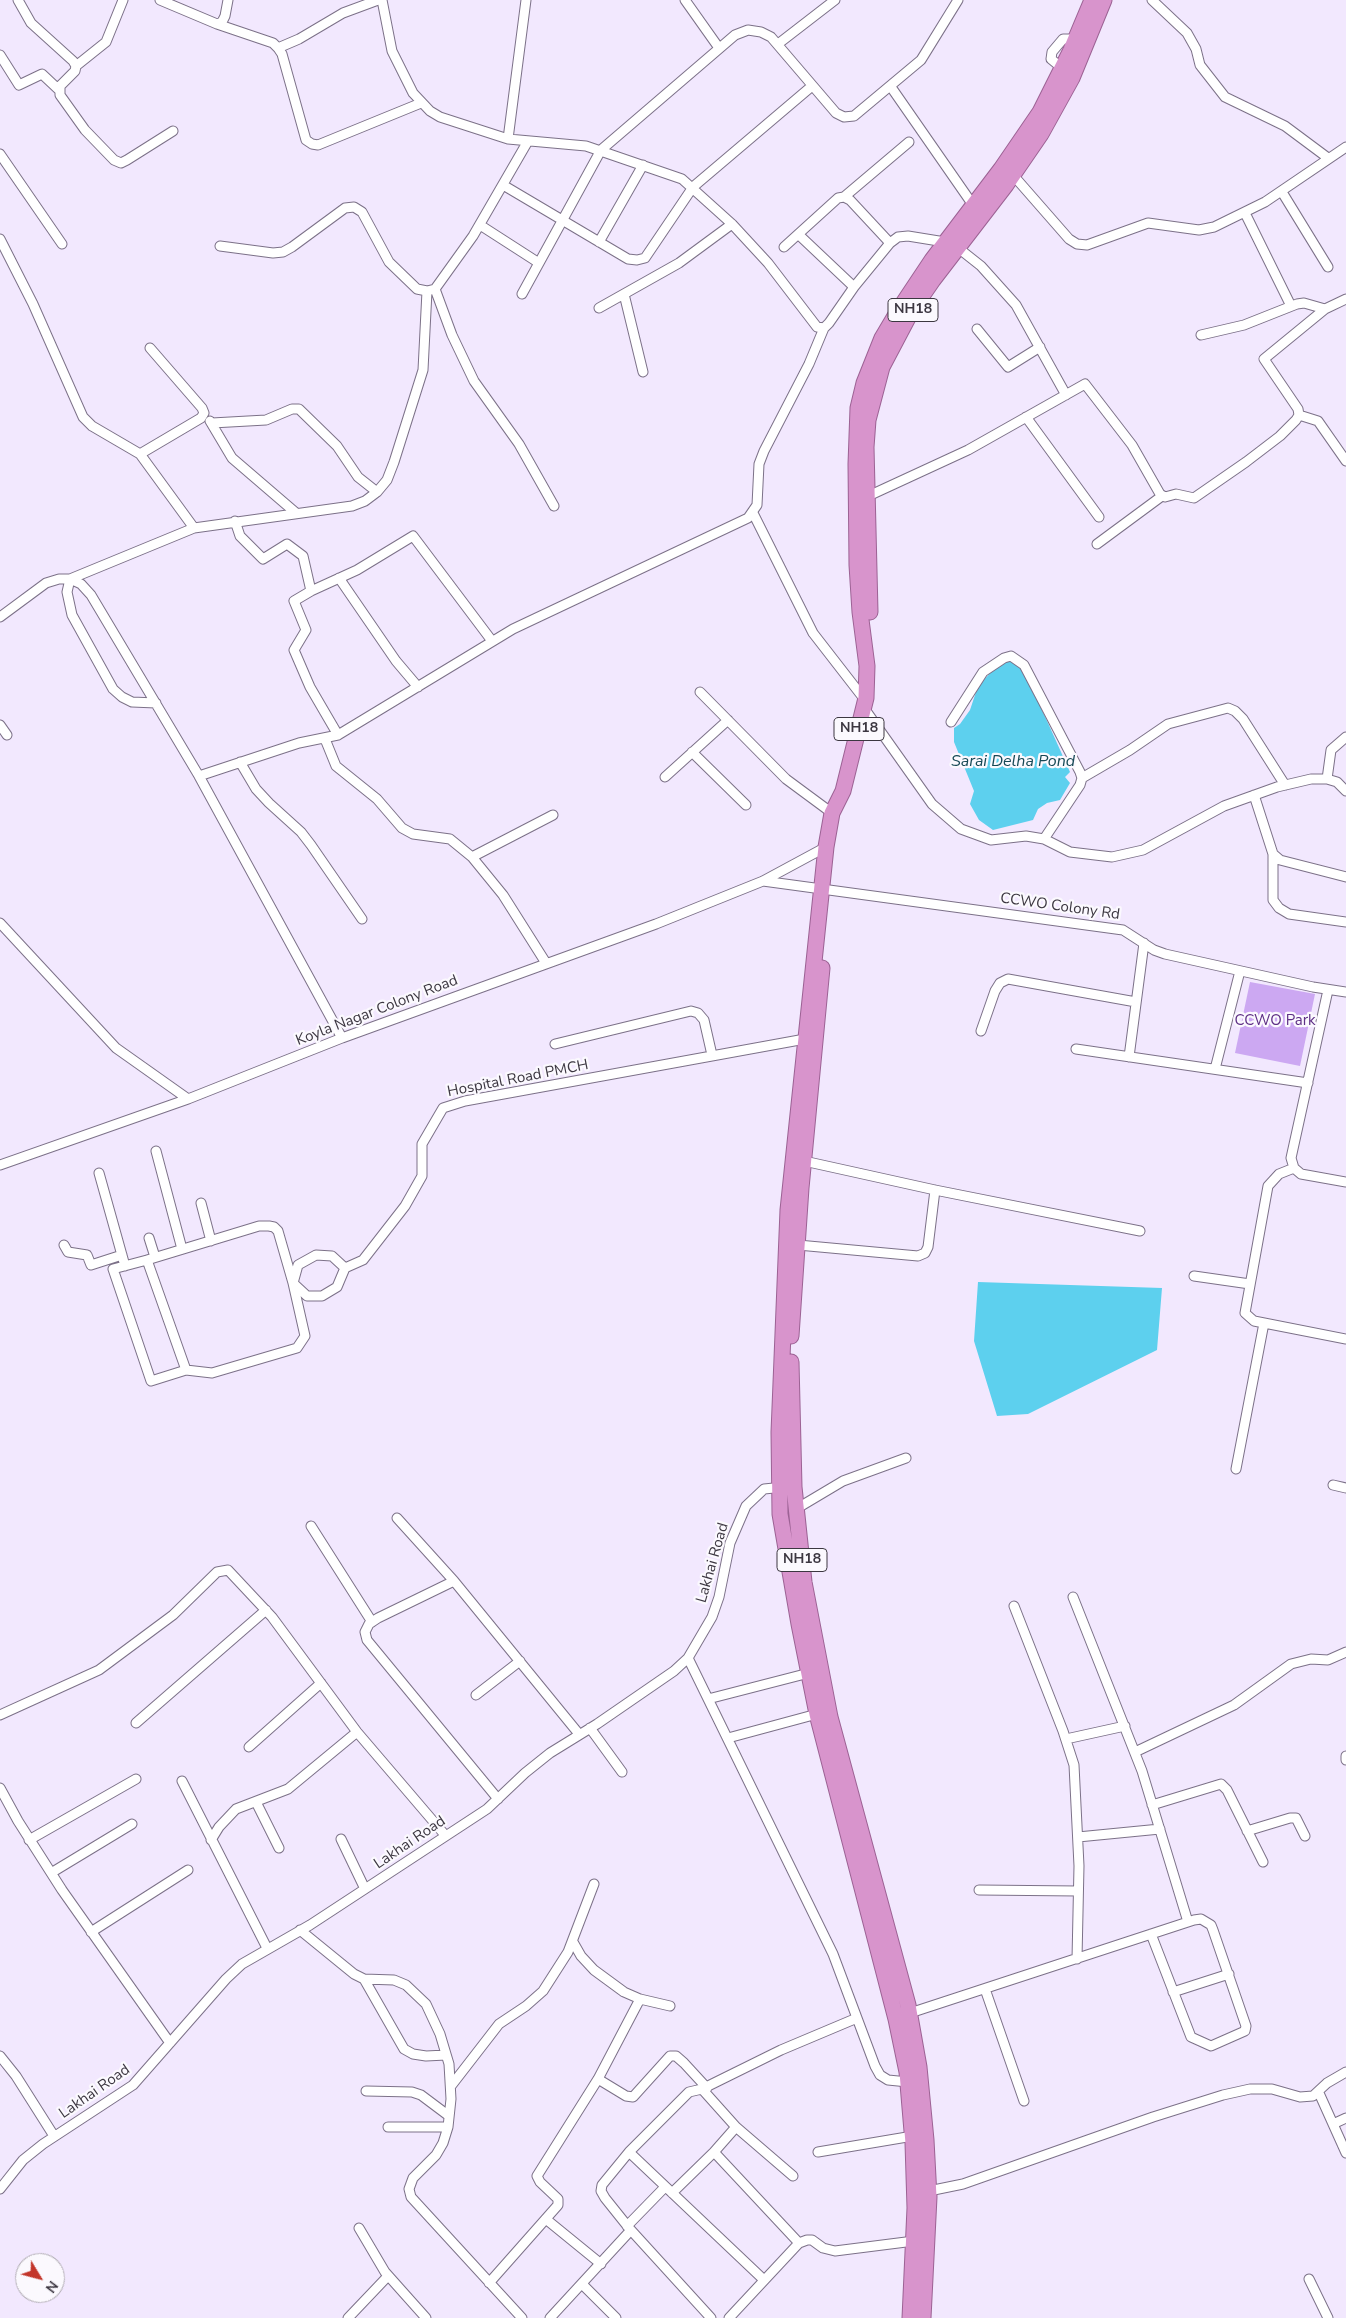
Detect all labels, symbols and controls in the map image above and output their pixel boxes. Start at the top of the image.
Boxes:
road number: NH18 [888,298,938,322]
road number: NH18 [834,718,884,741]
water label: Sarai Delha Pond [951,752,1075,772]
street label: CCWO Colony Rd [999,890,1121,924]
street label: Koyla Nagar Colony Road [294,972,460,1050]
park label: CCWO Park [1234,1012,1316,1030]
street label: Hospital Road PMCH [446,1056,590,1102]
street label: Lakhai Road [693,1521,733,1605]
road number: NH18 [777,1548,827,1572]
street label: Lakhai Road [371,1813,449,1873]
street label: Lakhai Road [56,2061,134,2123]
north arrow [15,2253,65,2303]
text: N [41,2277,62,2297]

